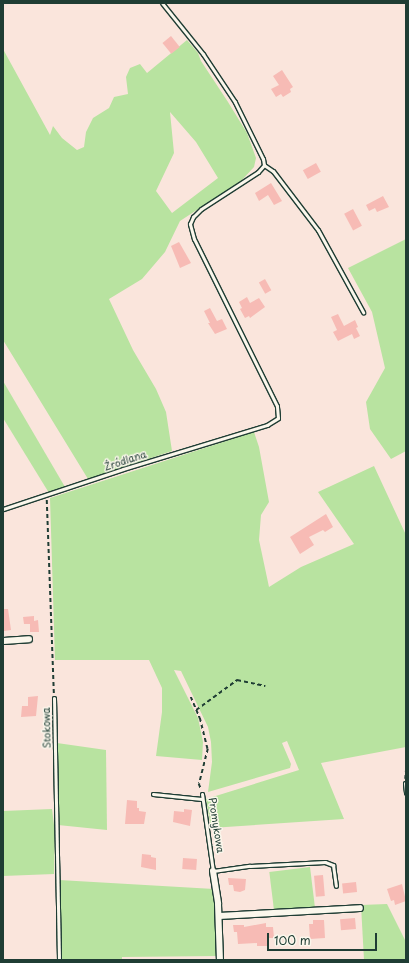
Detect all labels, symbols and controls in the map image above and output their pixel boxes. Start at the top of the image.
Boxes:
street label: Źródlana [102,448,148,472]
street label: Stokowa [40,707,52,749]
street label: Promykowa [207,796,227,854]
scale bar [269,925,379,951]
text: 100 m [274,931,311,949]

